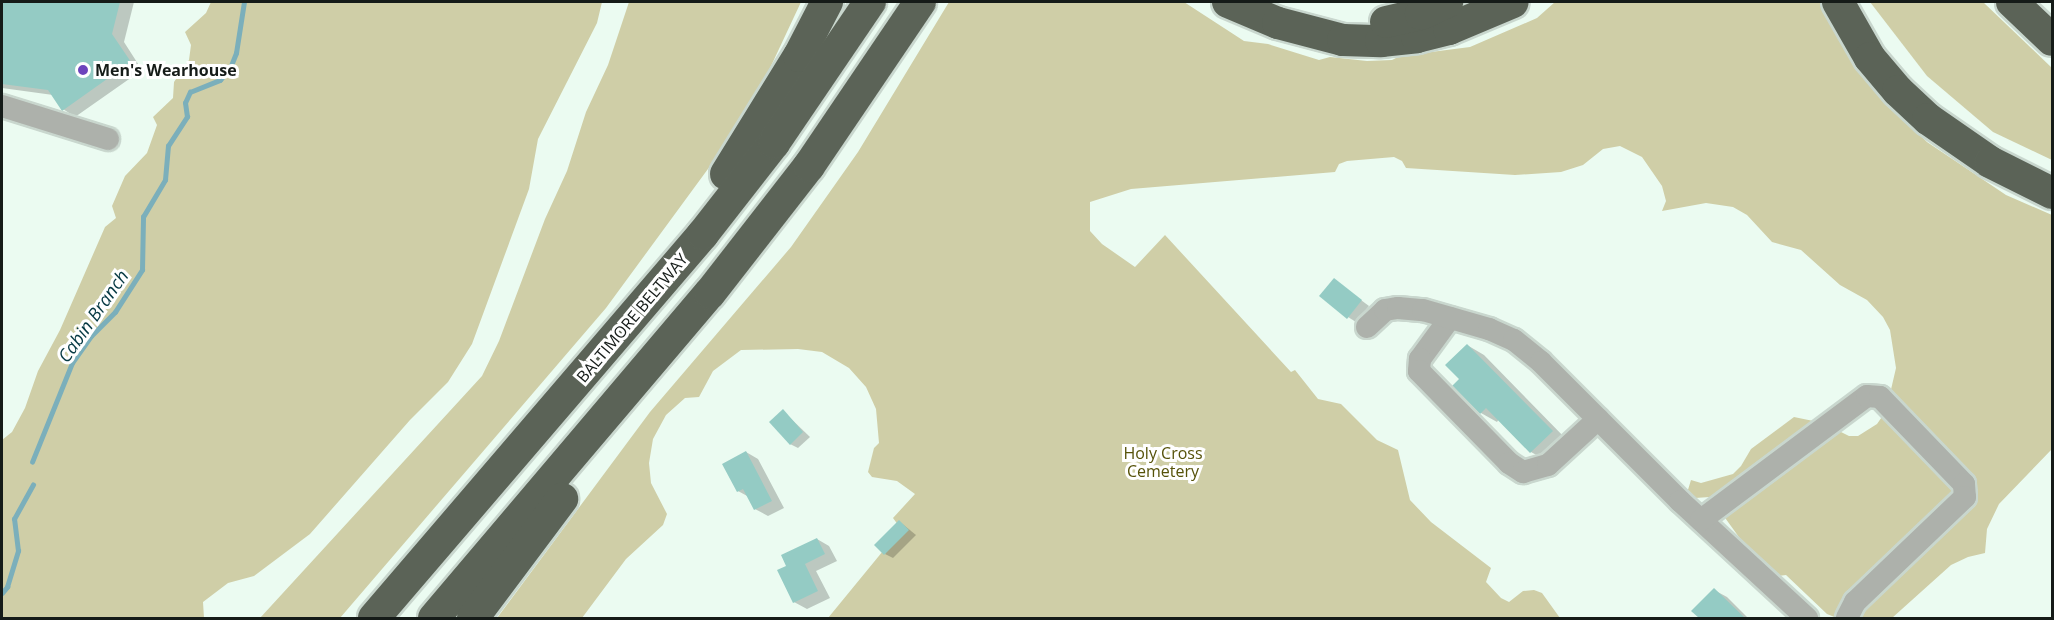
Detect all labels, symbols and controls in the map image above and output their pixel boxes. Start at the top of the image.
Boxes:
place label: Men's Wearhouse [95,60,237,80]
marker: Men's Wearhouse [76,63,90,77]
street label: BALTIMORE BELTWAY [573,250,691,386]
water label: Cabin Branch [53,266,133,366]
park label: Holy Cross Cemetery [1123,443,1203,481]

